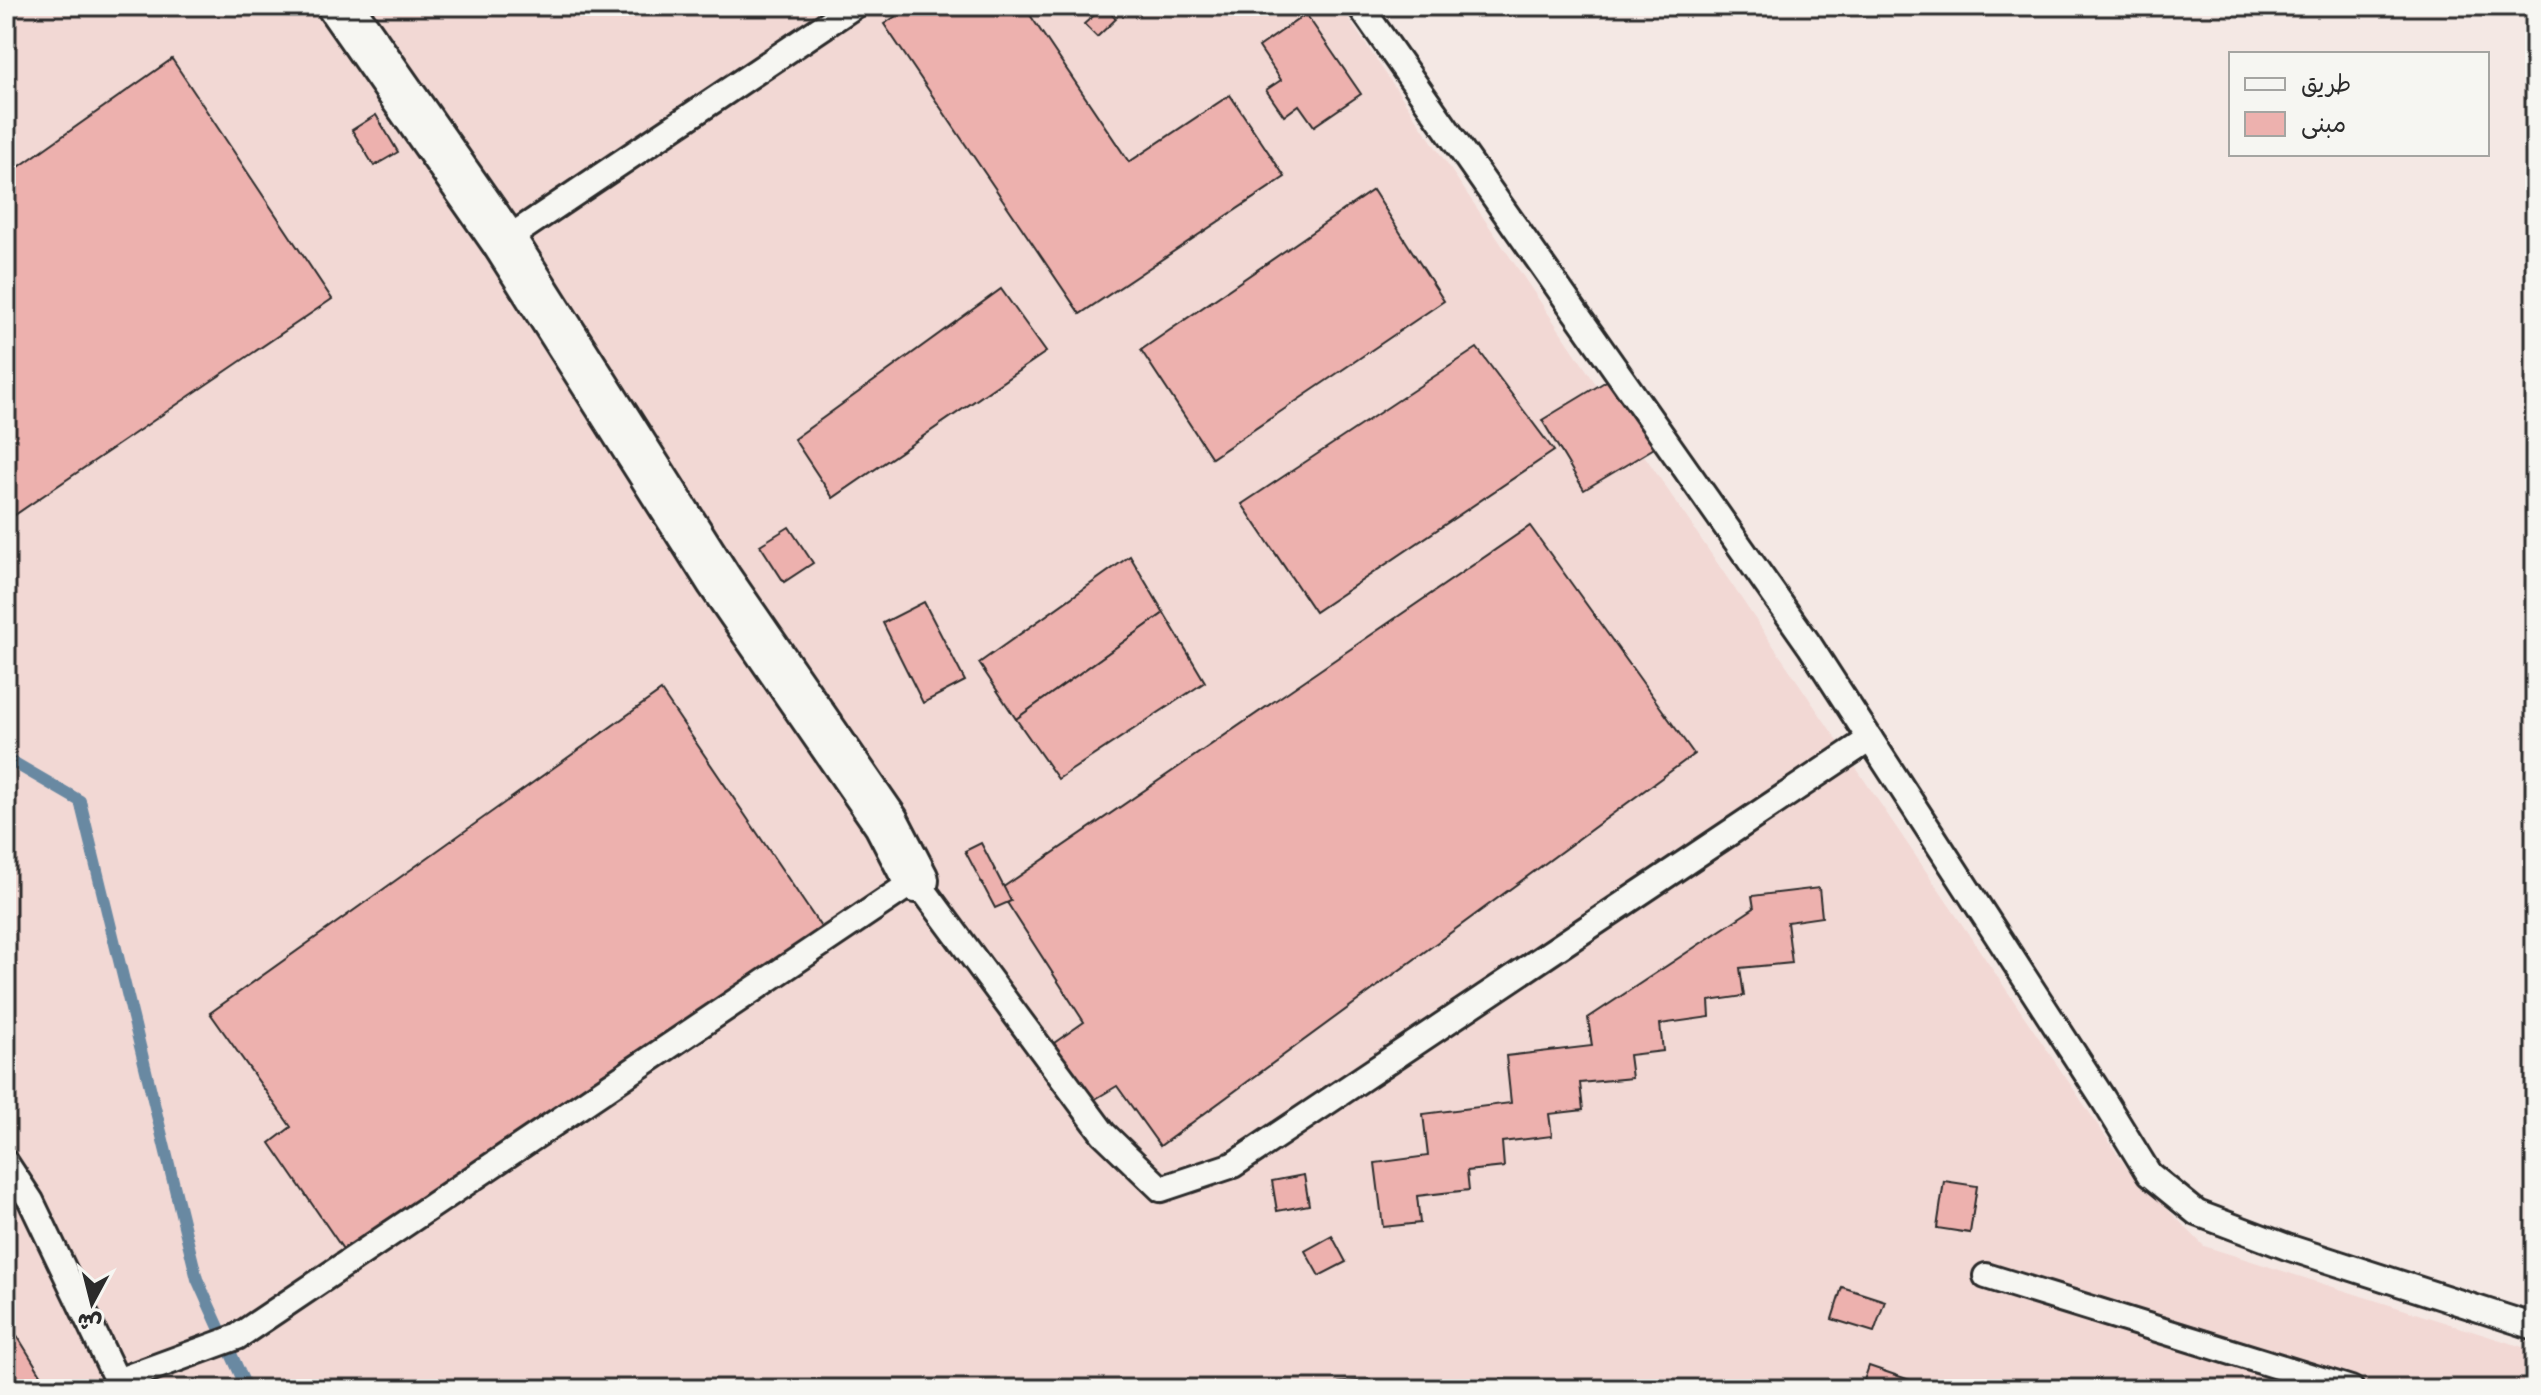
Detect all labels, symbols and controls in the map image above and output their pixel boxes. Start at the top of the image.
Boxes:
legend [2229,52,2489,156]
text: طريق [2301,69,2351,98]
text: مبنى [2301,109,2346,139]
north arrow [52,1263,132,1343]
text: ش [76,1307,103,1337]

